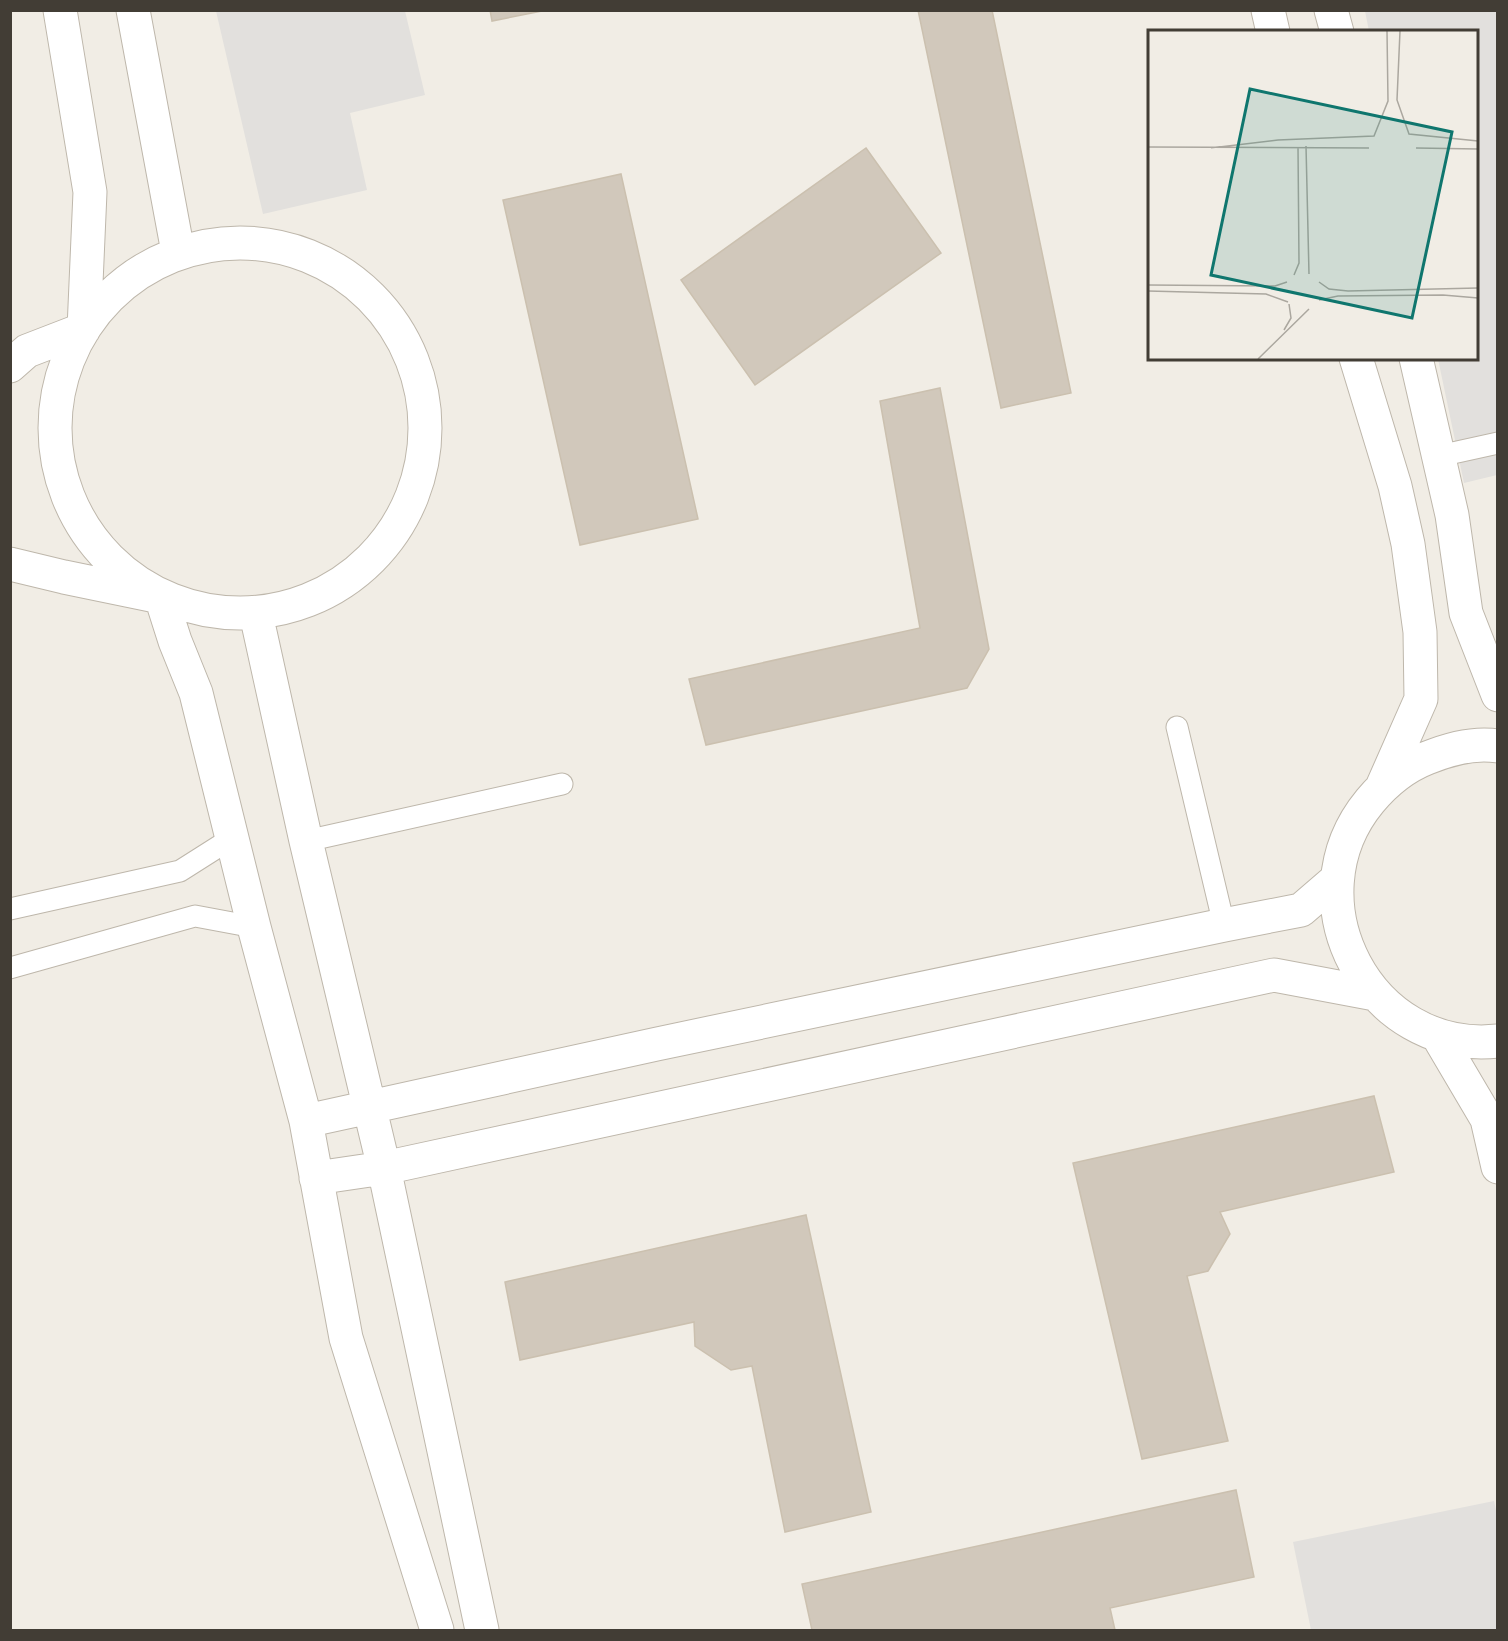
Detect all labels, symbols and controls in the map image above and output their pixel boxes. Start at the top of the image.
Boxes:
inset map [1148,30,1478,360]

